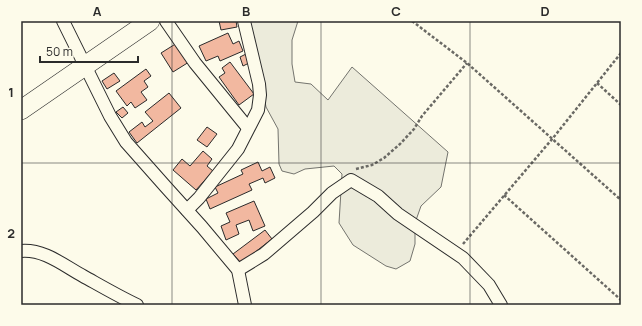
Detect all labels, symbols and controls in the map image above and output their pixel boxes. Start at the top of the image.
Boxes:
text: A [93,2,102,20]
text: B [242,2,250,20]
text: C [391,2,401,20]
text: D [540,2,550,20]
scale bar [40,38,138,64]
text: 50 m [46,43,73,60]
text: 1 [8,83,14,101]
text: 2 [7,224,15,242]

